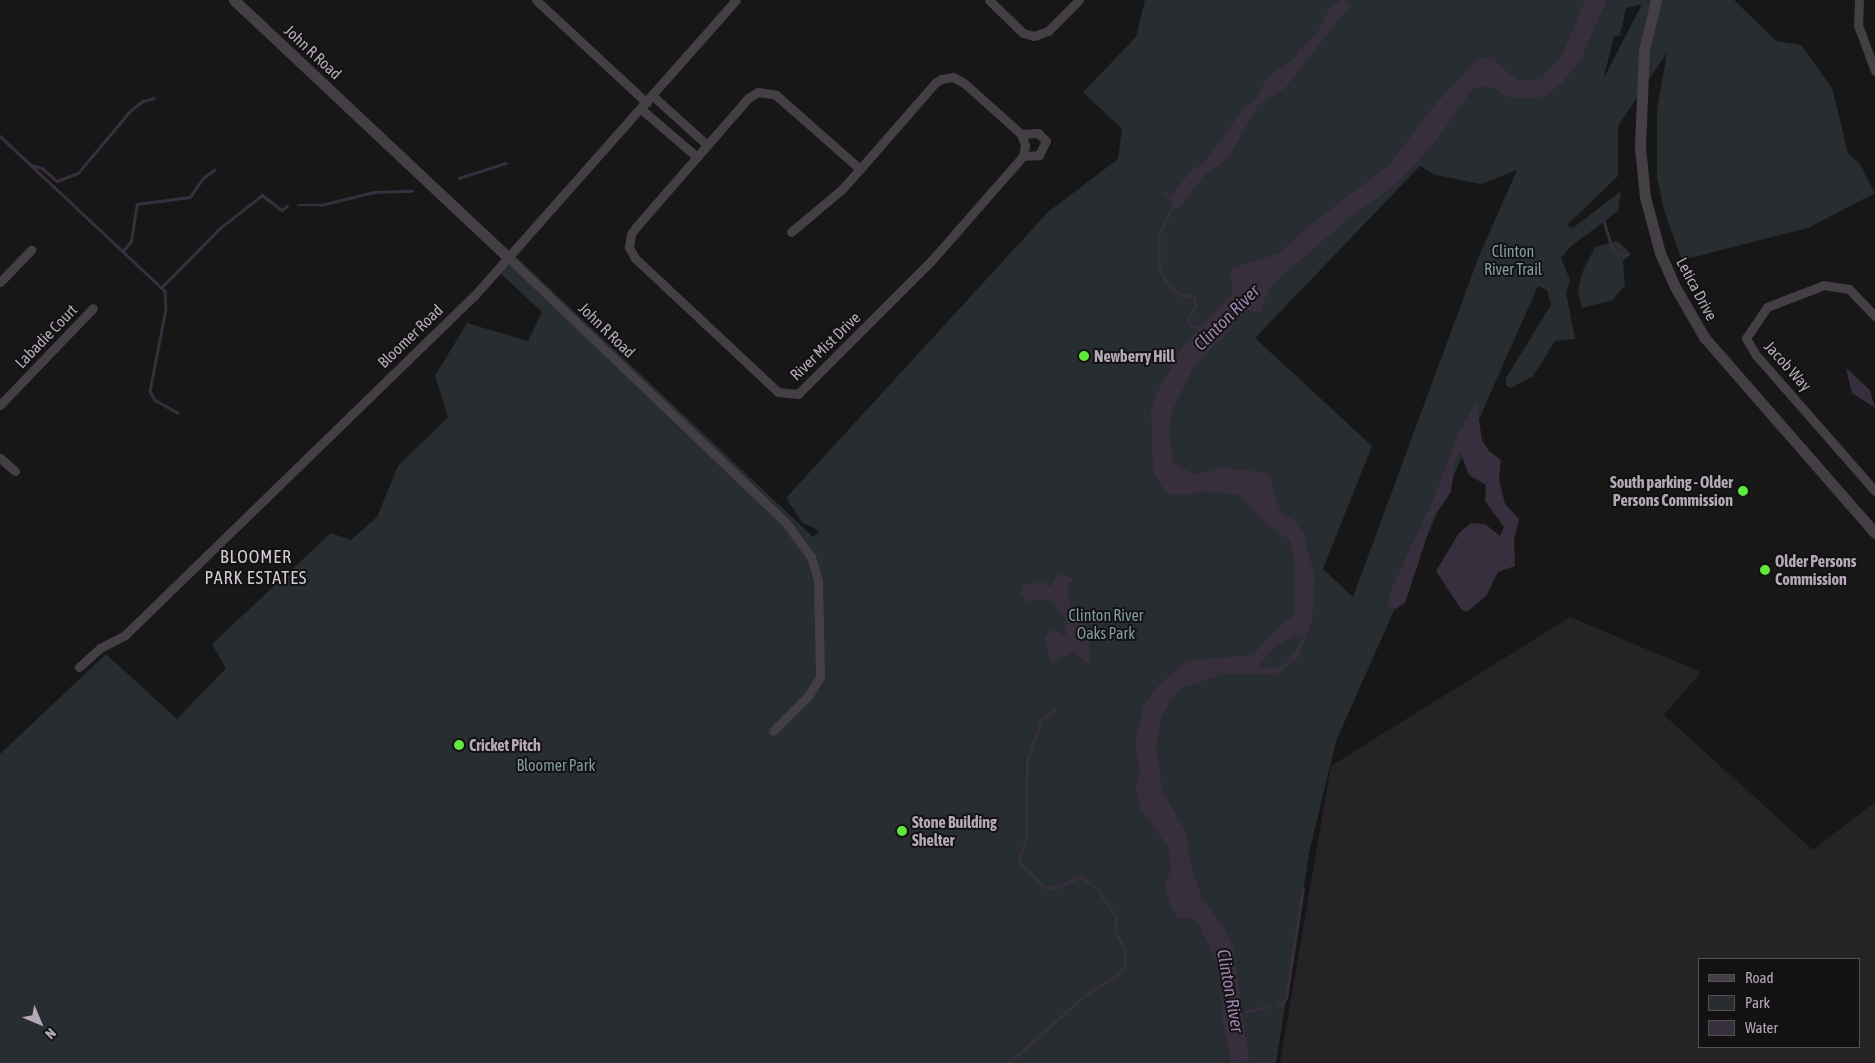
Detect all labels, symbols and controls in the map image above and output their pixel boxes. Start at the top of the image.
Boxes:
street label: John R Road [280,21,346,83]
park label: Clinton River Trail [1484,241,1542,279]
street label: Letica Drive [1672,254,1722,324]
water label: Clinton River [1190,281,1264,355]
street label: John R Road [575,298,639,362]
street label: Labadie Court [11,300,81,372]
street label: Bloomer Road [373,300,447,372]
street label: River Mist Drive [786,308,864,384]
street label: Jacob Way [1760,337,1816,395]
place label: Newberry Hill [1094,346,1175,366]
marker: Newberry Hill [1078,350,1090,362]
place label: South parking - Older Persons Commission [1610,472,1733,510]
marker: South parking - Older Persons Commission [1737,485,1749,497]
district label: BLOOMER PARK ESTATES [203,547,309,590]
place label: Older Persons Commission [1775,551,1856,589]
marker: Older Persons Commission [1759,564,1771,576]
park label: Clinton River Oaks Park [1069,605,1143,643]
place label: Cricket Pitch [469,735,541,755]
marker: Cricket Pitch [453,739,465,751]
park label: Bloomer Park [516,755,596,775]
place label: Stone Building Shelter [912,812,997,850]
marker: Stone Building Shelter [896,825,908,837]
water label: Clinton River [1212,948,1248,1034]
legend [1698,958,1860,1048]
text: Road [1745,969,1774,986]
text: Park [1745,994,1770,1011]
north arrow [15,998,65,1048]
text: Water [1745,1019,1778,1036]
text: N [42,1025,59,1042]

